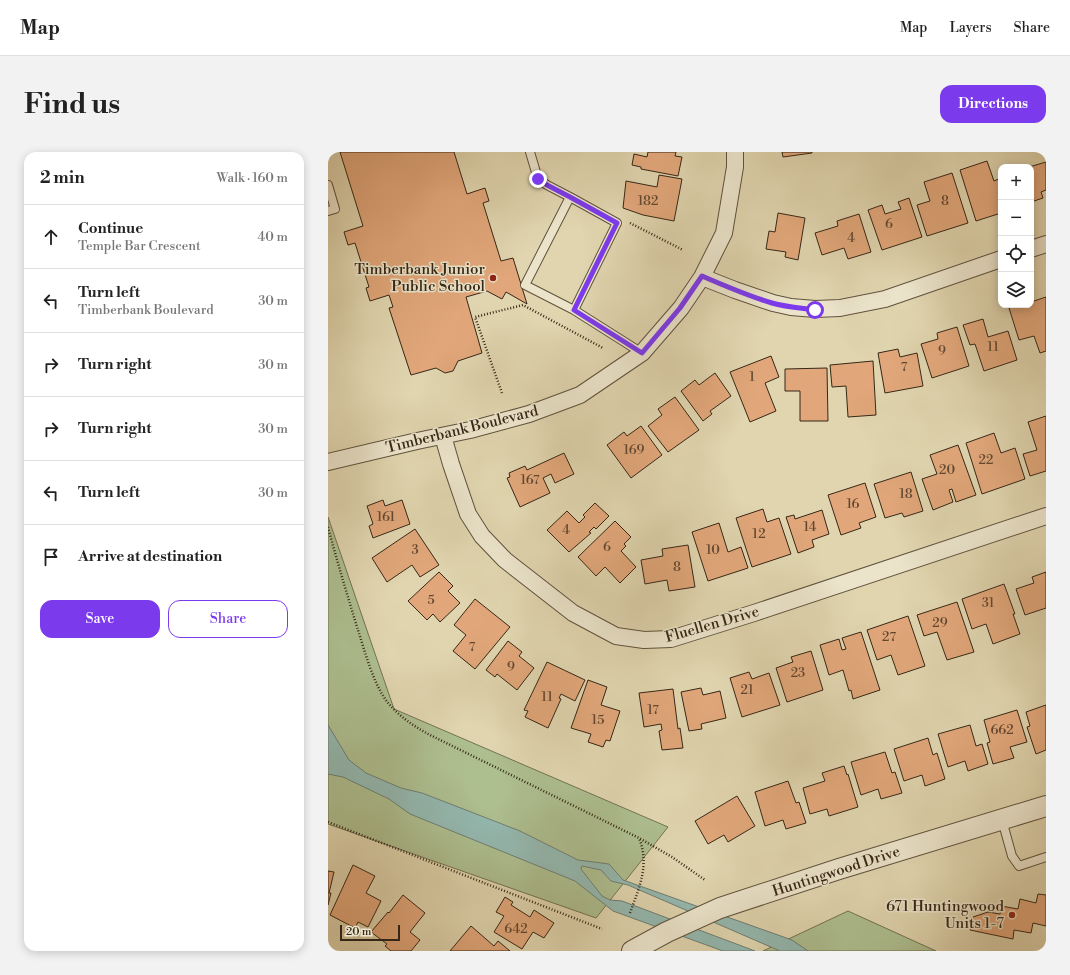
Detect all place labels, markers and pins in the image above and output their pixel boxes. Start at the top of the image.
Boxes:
place label: Timberbank Junior Public School [354,260,486,296]
marker: Timberbank Junior Public School [488,273,498,283]
place label: 671 Huntingwood Units 1-7 [886,897,1004,933]
marker: 671 Huntingwood Units 1-7 [1007,910,1017,920]

